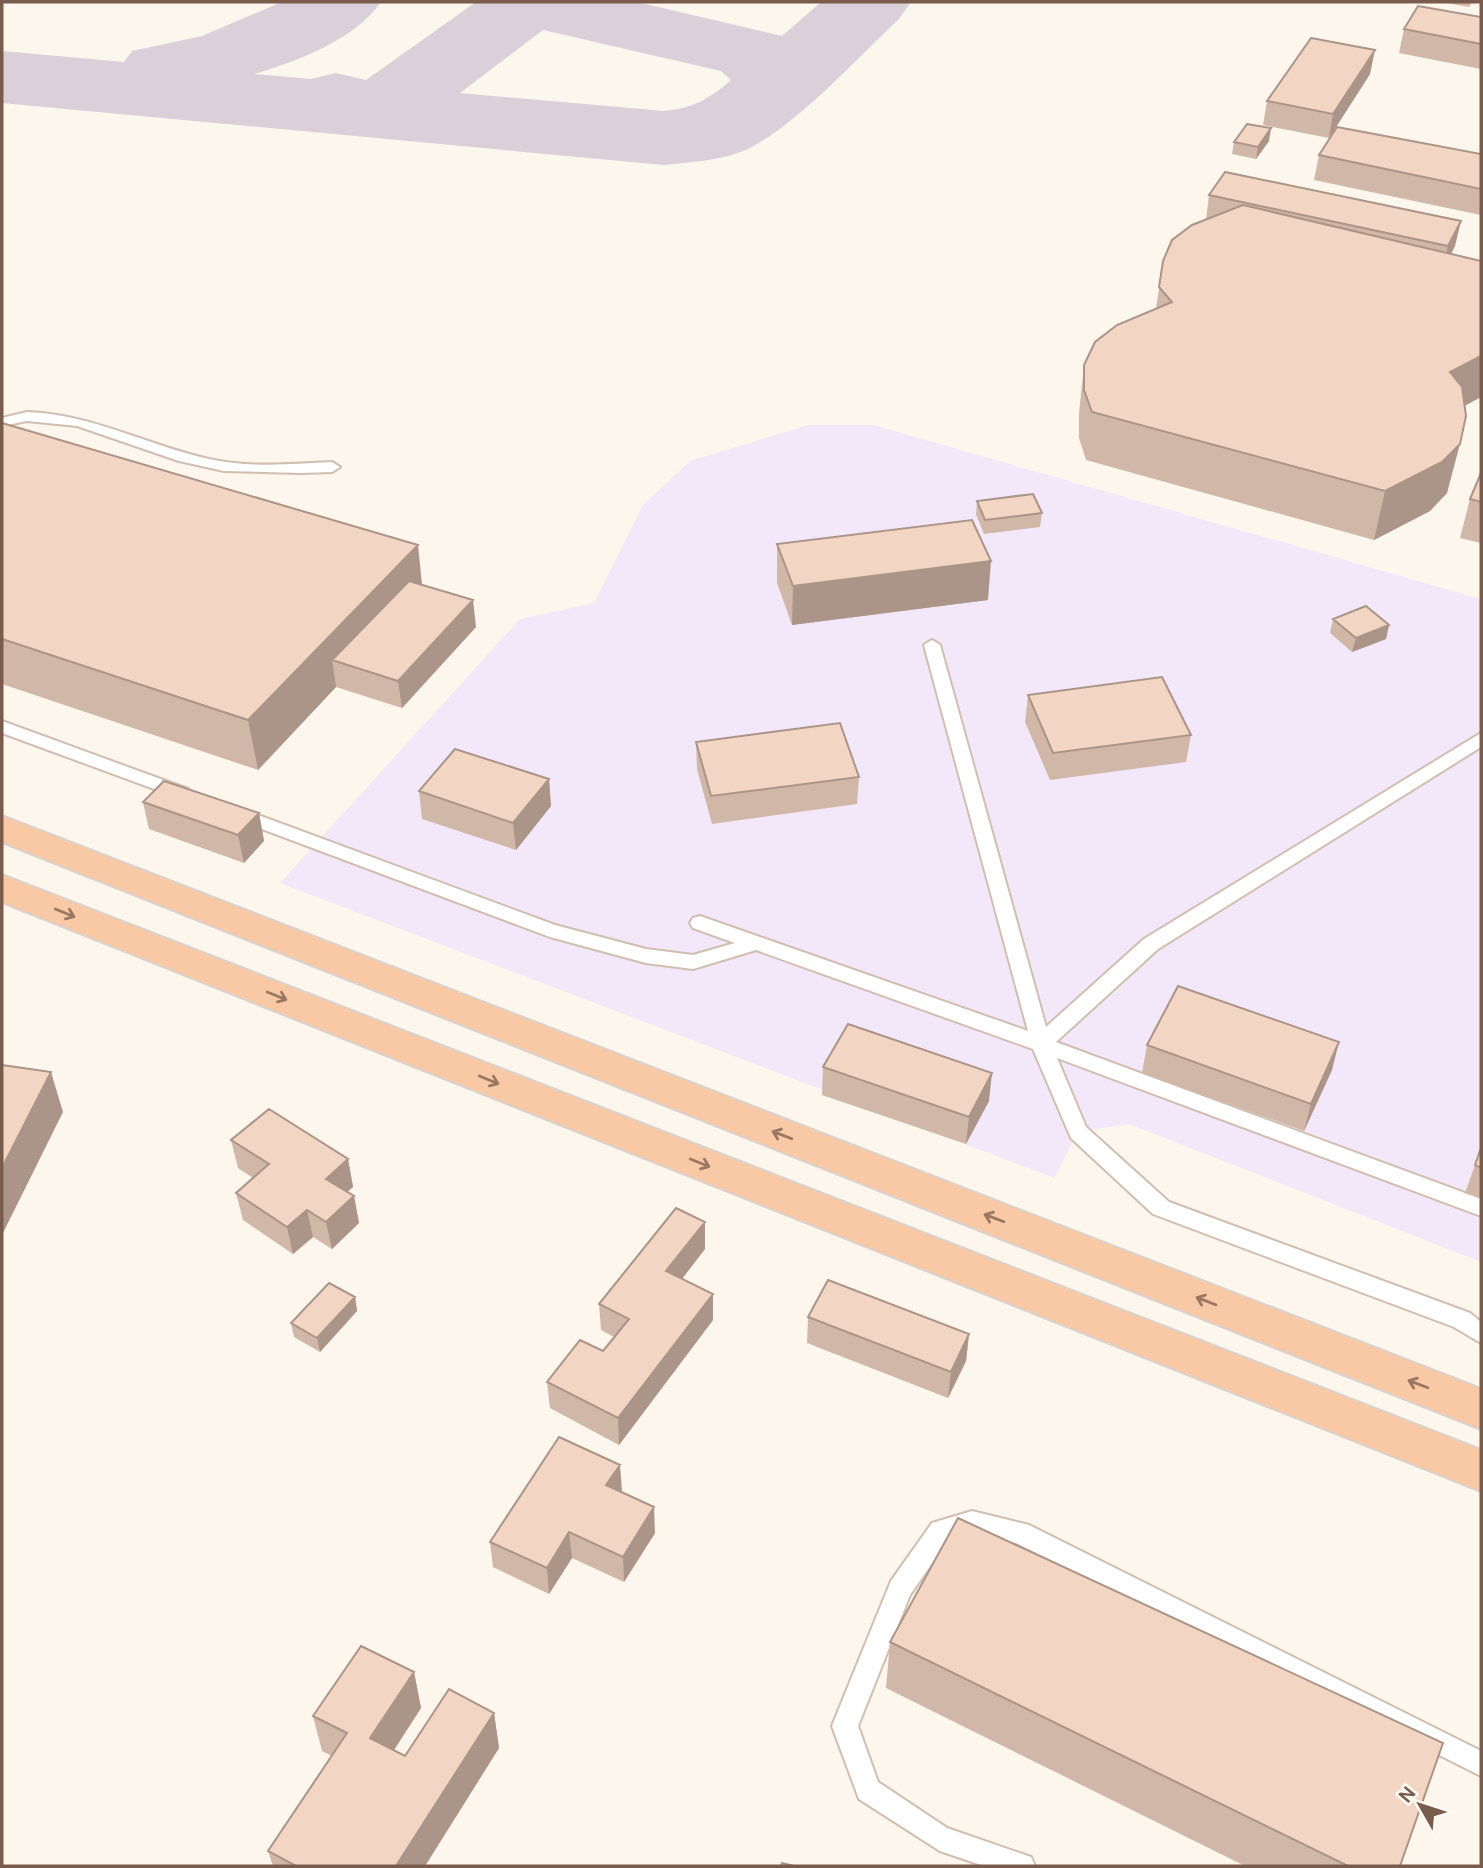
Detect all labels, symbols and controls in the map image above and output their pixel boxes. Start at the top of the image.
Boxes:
one-way arrow [54,907,76,920]
one-way arrow [265,991,287,1004]
one-way arrow [477,1074,499,1087]
one-way arrow [772,1127,794,1140]
one-way arrow [689,1158,711,1171]
one-way arrow [984,1210,1006,1223]
one-way arrow [1196,1293,1217,1306]
one-way arrow [1407,1377,1429,1390]
north arrow [1385,1770,1455,1840]
text: N [1393,1781,1421,1808]

